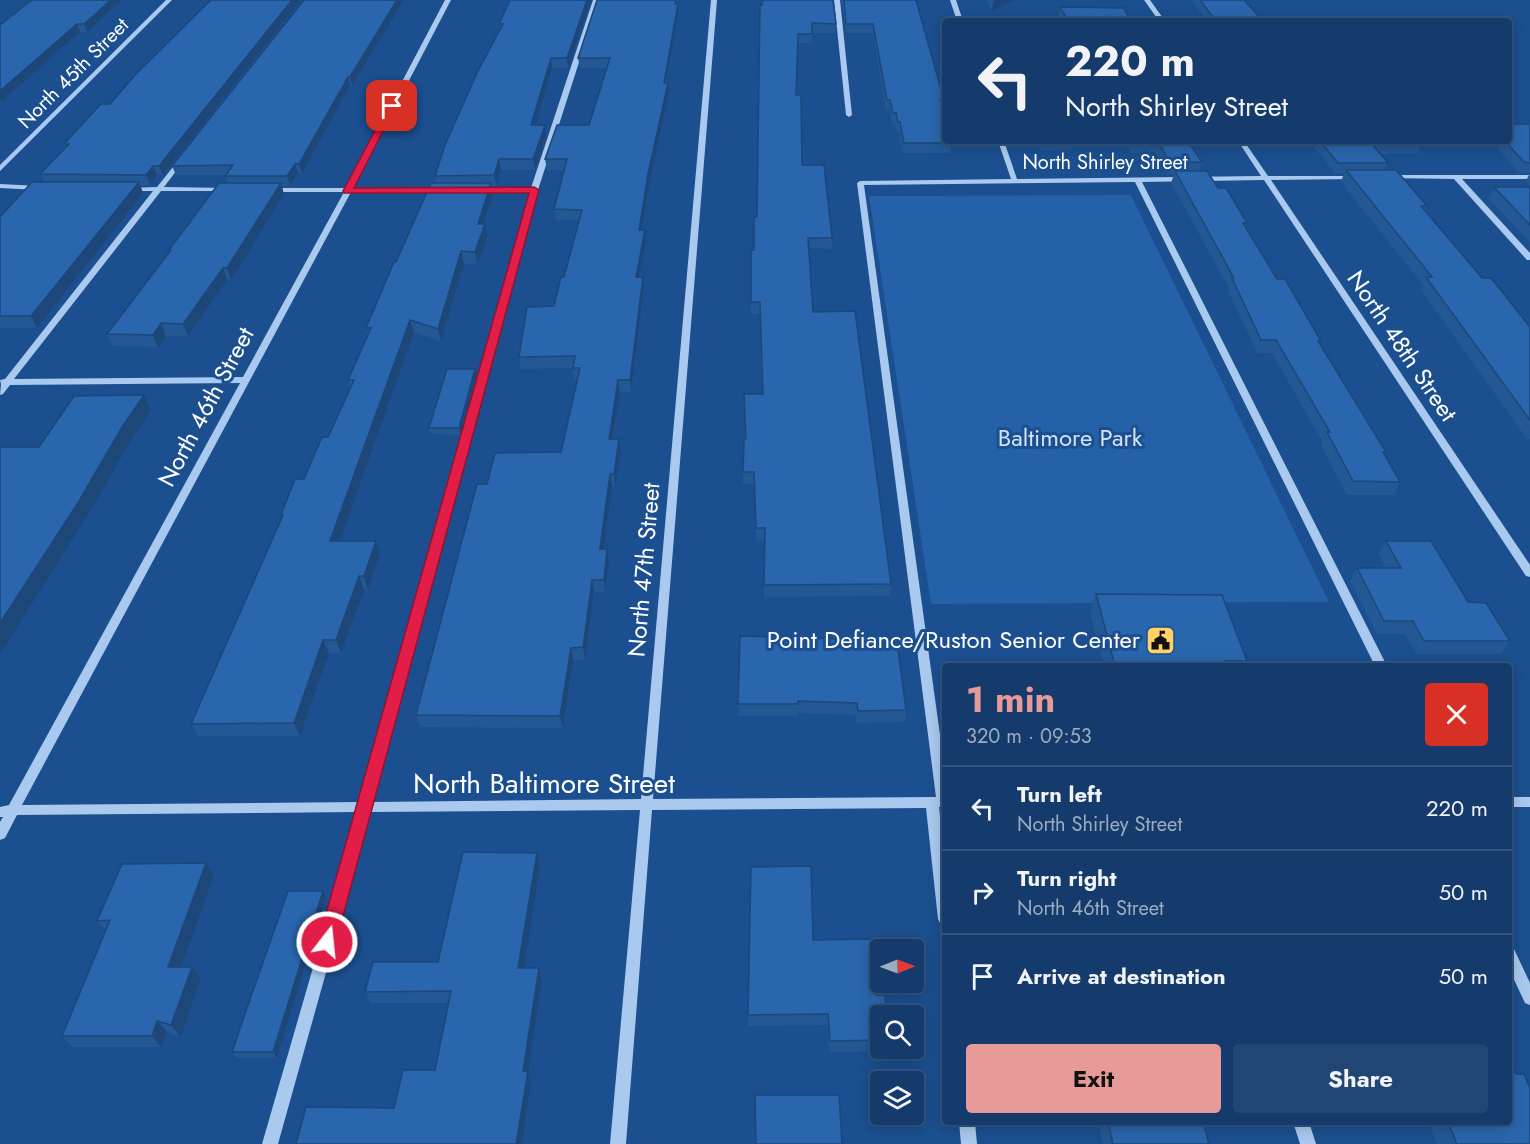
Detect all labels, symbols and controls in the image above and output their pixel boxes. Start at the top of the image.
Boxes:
street label: North 45th Street [11,11,136,135]
text: 220 m [1065,31,1195,92]
icon: left [966,42,1044,120]
pin [366,80,417,131]
text: North Shirley Street [1065,87,1288,126]
icon: arrive [375,89,408,122]
street label: North Shirley Street [1022,148,1188,177]
street label: North 48th Street [1339,263,1466,428]
street label: North 46th Street [149,321,262,493]
park label: Baltimore Park [998,420,1143,455]
street label: North 47th Street [618,481,669,659]
place label: Point Defiance/Ruston Senior Center [767,622,1141,657]
public building icon: Point Defiance/Ruston Senior Center [1145,624,1177,656]
text: 1 min [966,673,1055,725]
button: close [1425,683,1488,746]
text: 320 m · 09:53 [966,722,1092,751]
street label: North Baltimore Street [413,763,675,804]
text: Turn left [1017,778,1102,810]
icon: left [966,792,999,825]
text: 220 m [1426,792,1488,824]
text: North Shirley Street [1017,810,1182,839]
text: Turn right [1017,862,1117,894]
icon: right [966,876,999,909]
text: 50 m [1439,876,1488,908]
text: North 46th Street [1017,894,1164,923]
position arrow [295,910,359,974]
north arrow [870,939,924,993]
map controls [870,939,924,1125]
icon: arrive [966,960,999,993]
text: Arrive at destination [1017,960,1226,992]
text: 50 m [1439,960,1488,992]
button: search [870,1005,924,1059]
button: Exit [966,1044,1221,1113]
button: Share [1233,1044,1488,1113]
button: layers [870,1071,924,1125]

